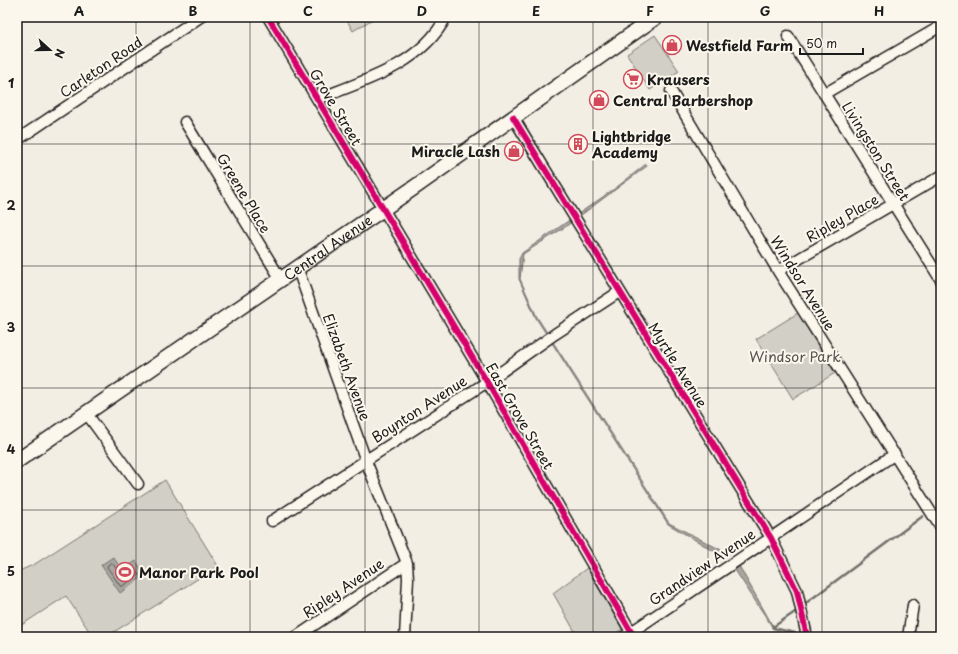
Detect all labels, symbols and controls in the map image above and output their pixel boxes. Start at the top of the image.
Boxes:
text: A [74,1,84,20]
text: B [189,1,198,20]
text: C [303,1,313,20]
text: D [417,1,427,20]
text: E [532,1,540,20]
text: F [646,1,654,20]
text: G [760,1,770,20]
text: H [874,1,884,20]
north arrow [30,30,70,70]
scale bar [800,30,863,56]
street label: Carleton Road [55,31,147,103]
shop icon: Westfield Farm [661,34,683,56]
text: 50 m [806,34,837,52]
place label: Westfield Farm [686,35,793,56]
text: N [50,47,69,61]
street label: Grove Street [305,65,367,150]
supermarket icon: Krausers [622,68,644,90]
place label: Krausers [647,69,710,90]
text: 1 [8,73,14,92]
shop icon: Central Barbershop [588,89,610,111]
place label: Central Barbershop [613,90,753,111]
street label: Livingston Street [837,97,915,205]
place label: Lightbridge Academy [591,126,672,163]
building icon: Lightbridge Academy [567,133,589,155]
shop icon: Miracle Lash [503,140,525,162]
place label: Miracle Lash [411,141,500,162]
street label: Greene Place [212,149,276,237]
street label: Ripley Place [802,189,882,247]
text: 2 [6,195,16,214]
street label: Central Avenue [279,209,376,285]
street label: Windsor Avenue [765,232,841,335]
street label: Elizabeth Avenue [318,311,376,424]
text: 3 [7,317,16,336]
street label: Myrtle Avenue [643,318,713,412]
park label: Windsor Park [749,346,841,367]
street label: East Grove Street [481,359,559,473]
street label: Boynton Avenue [367,370,471,448]
text: 4 [7,439,16,458]
street label: Grandview Avenue [645,523,760,610]
street label: Ripley Avenue [298,553,388,623]
text: 5 [7,561,15,580]
sports icon: Manor Park Pool [114,561,136,583]
place label: Manor Park Pool [139,562,259,583]

